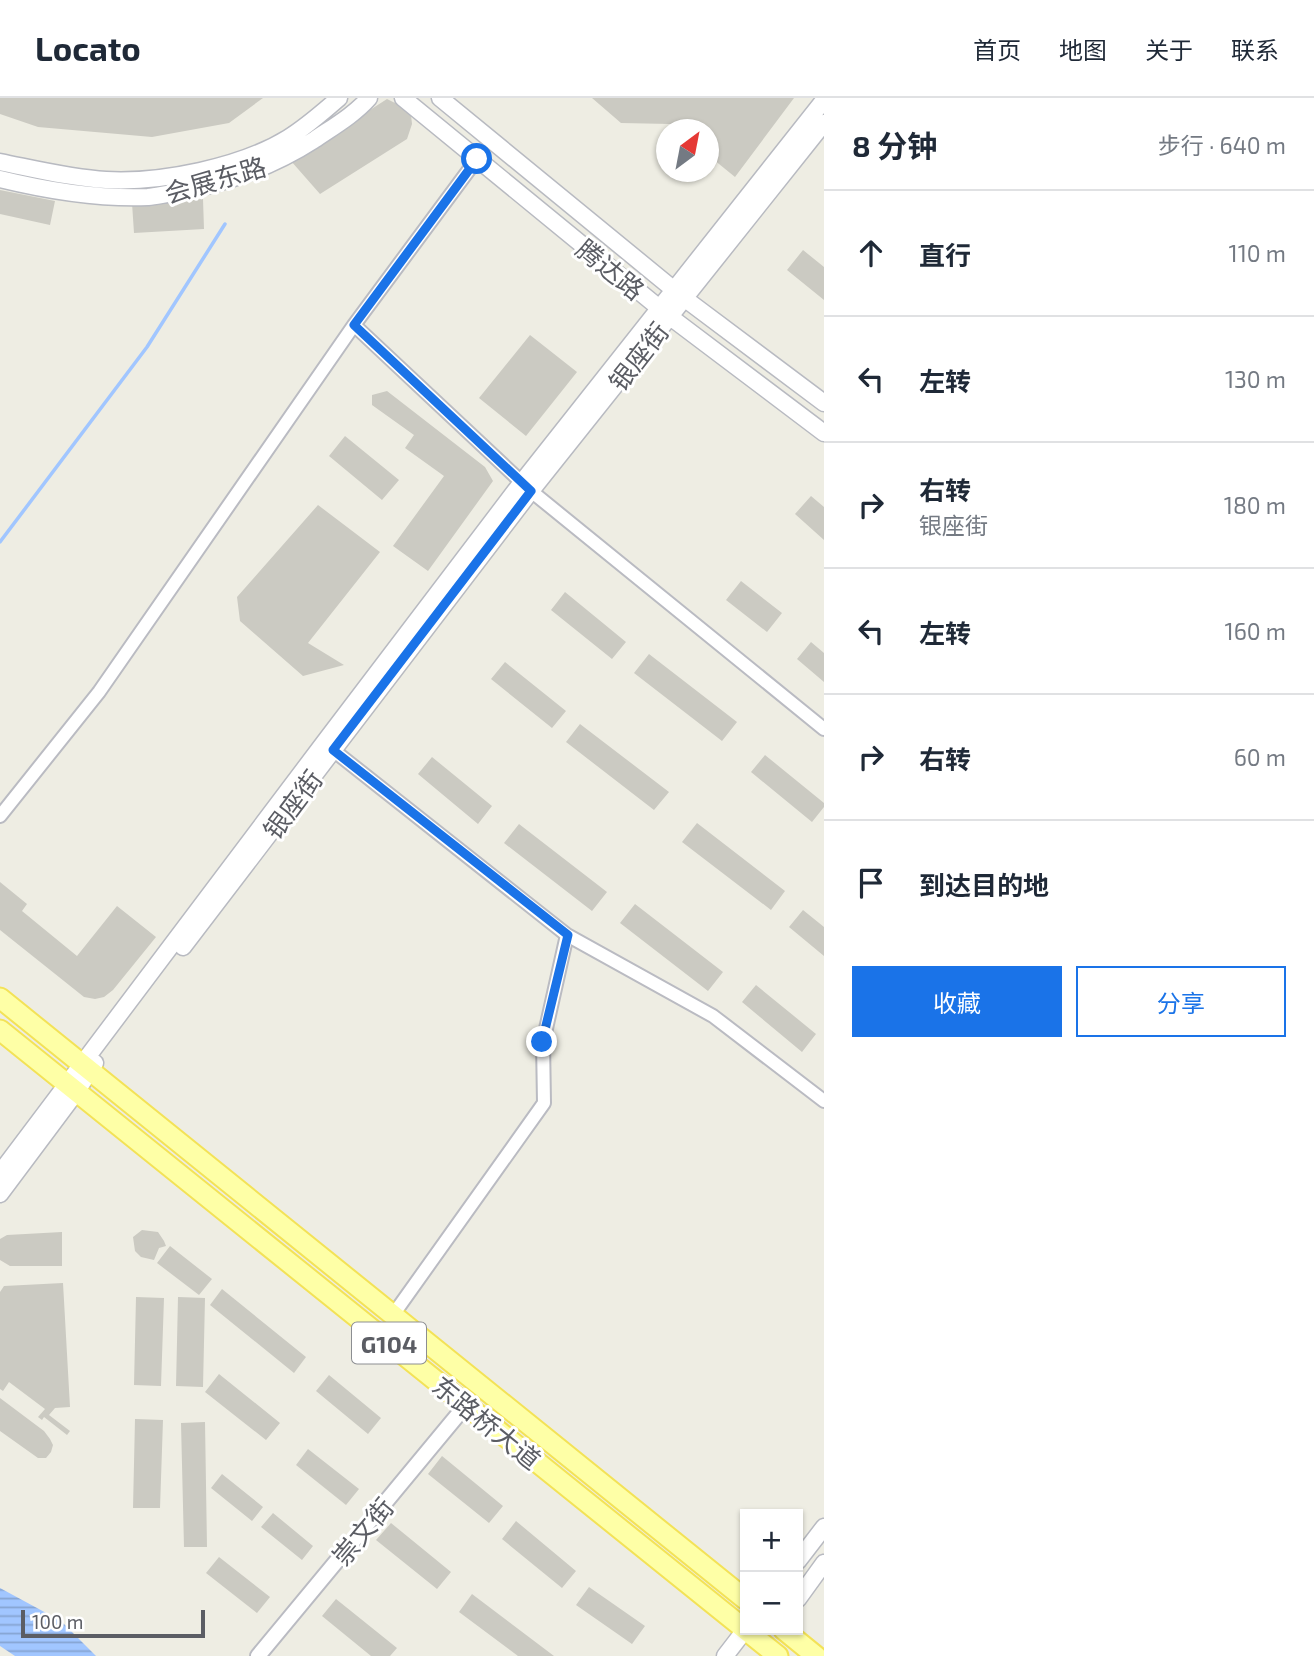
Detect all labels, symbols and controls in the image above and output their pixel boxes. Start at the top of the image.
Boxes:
text: Locato [35,28,141,68]
text: 首页 [973,35,1021,64]
text: 地图 [1059,35,1107,64]
text: 关于 [1145,35,1193,64]
text: 联系 [1231,35,1279,64]
north arrow [656,119,719,182]
text: 8 分钟 [852,127,937,163]
text: 步行 · 640 m [1158,131,1286,159]
route start [461,143,492,174]
street label: 会展东路 [161,150,269,208]
street label: 腾达路 [571,232,651,306]
icon: ahead [852,234,890,272]
text: 直行 [919,239,971,270]
text: 110 m [1229,239,1286,267]
street label: 银座街 [602,316,674,396]
icon: left [852,360,890,398]
text: 左转 [919,365,971,396]
text: 130 m [1225,365,1286,393]
text: 右转 [919,474,971,505]
icon: right [852,486,890,524]
text: 180 m [1224,491,1286,519]
text: 银座街 [919,511,988,539]
icon: left [852,612,890,650]
text: 左转 [919,617,971,648]
text: 160 m [1225,617,1286,645]
icon: right [852,738,890,776]
text: 右转 [919,743,971,774]
text: 60 m [1234,743,1286,771]
street label: 银座街 [256,764,328,844]
icon: arrive [852,864,890,902]
text: 到达目的地 [919,869,1049,900]
button: 收藏 [852,966,1062,1037]
button: 分享 [1076,966,1286,1037]
route end [526,1026,557,1057]
road number: G104 [352,1322,426,1364]
street label: 东路桥大道 [427,1369,547,1475]
street label: 崇文街 [325,1491,399,1571]
map controls [740,1509,803,1635]
button: + [740,1509,803,1572]
button: − [740,1572,803,1635]
scale bar [21,1607,205,1639]
text: 100 m [32,1610,83,1633]

